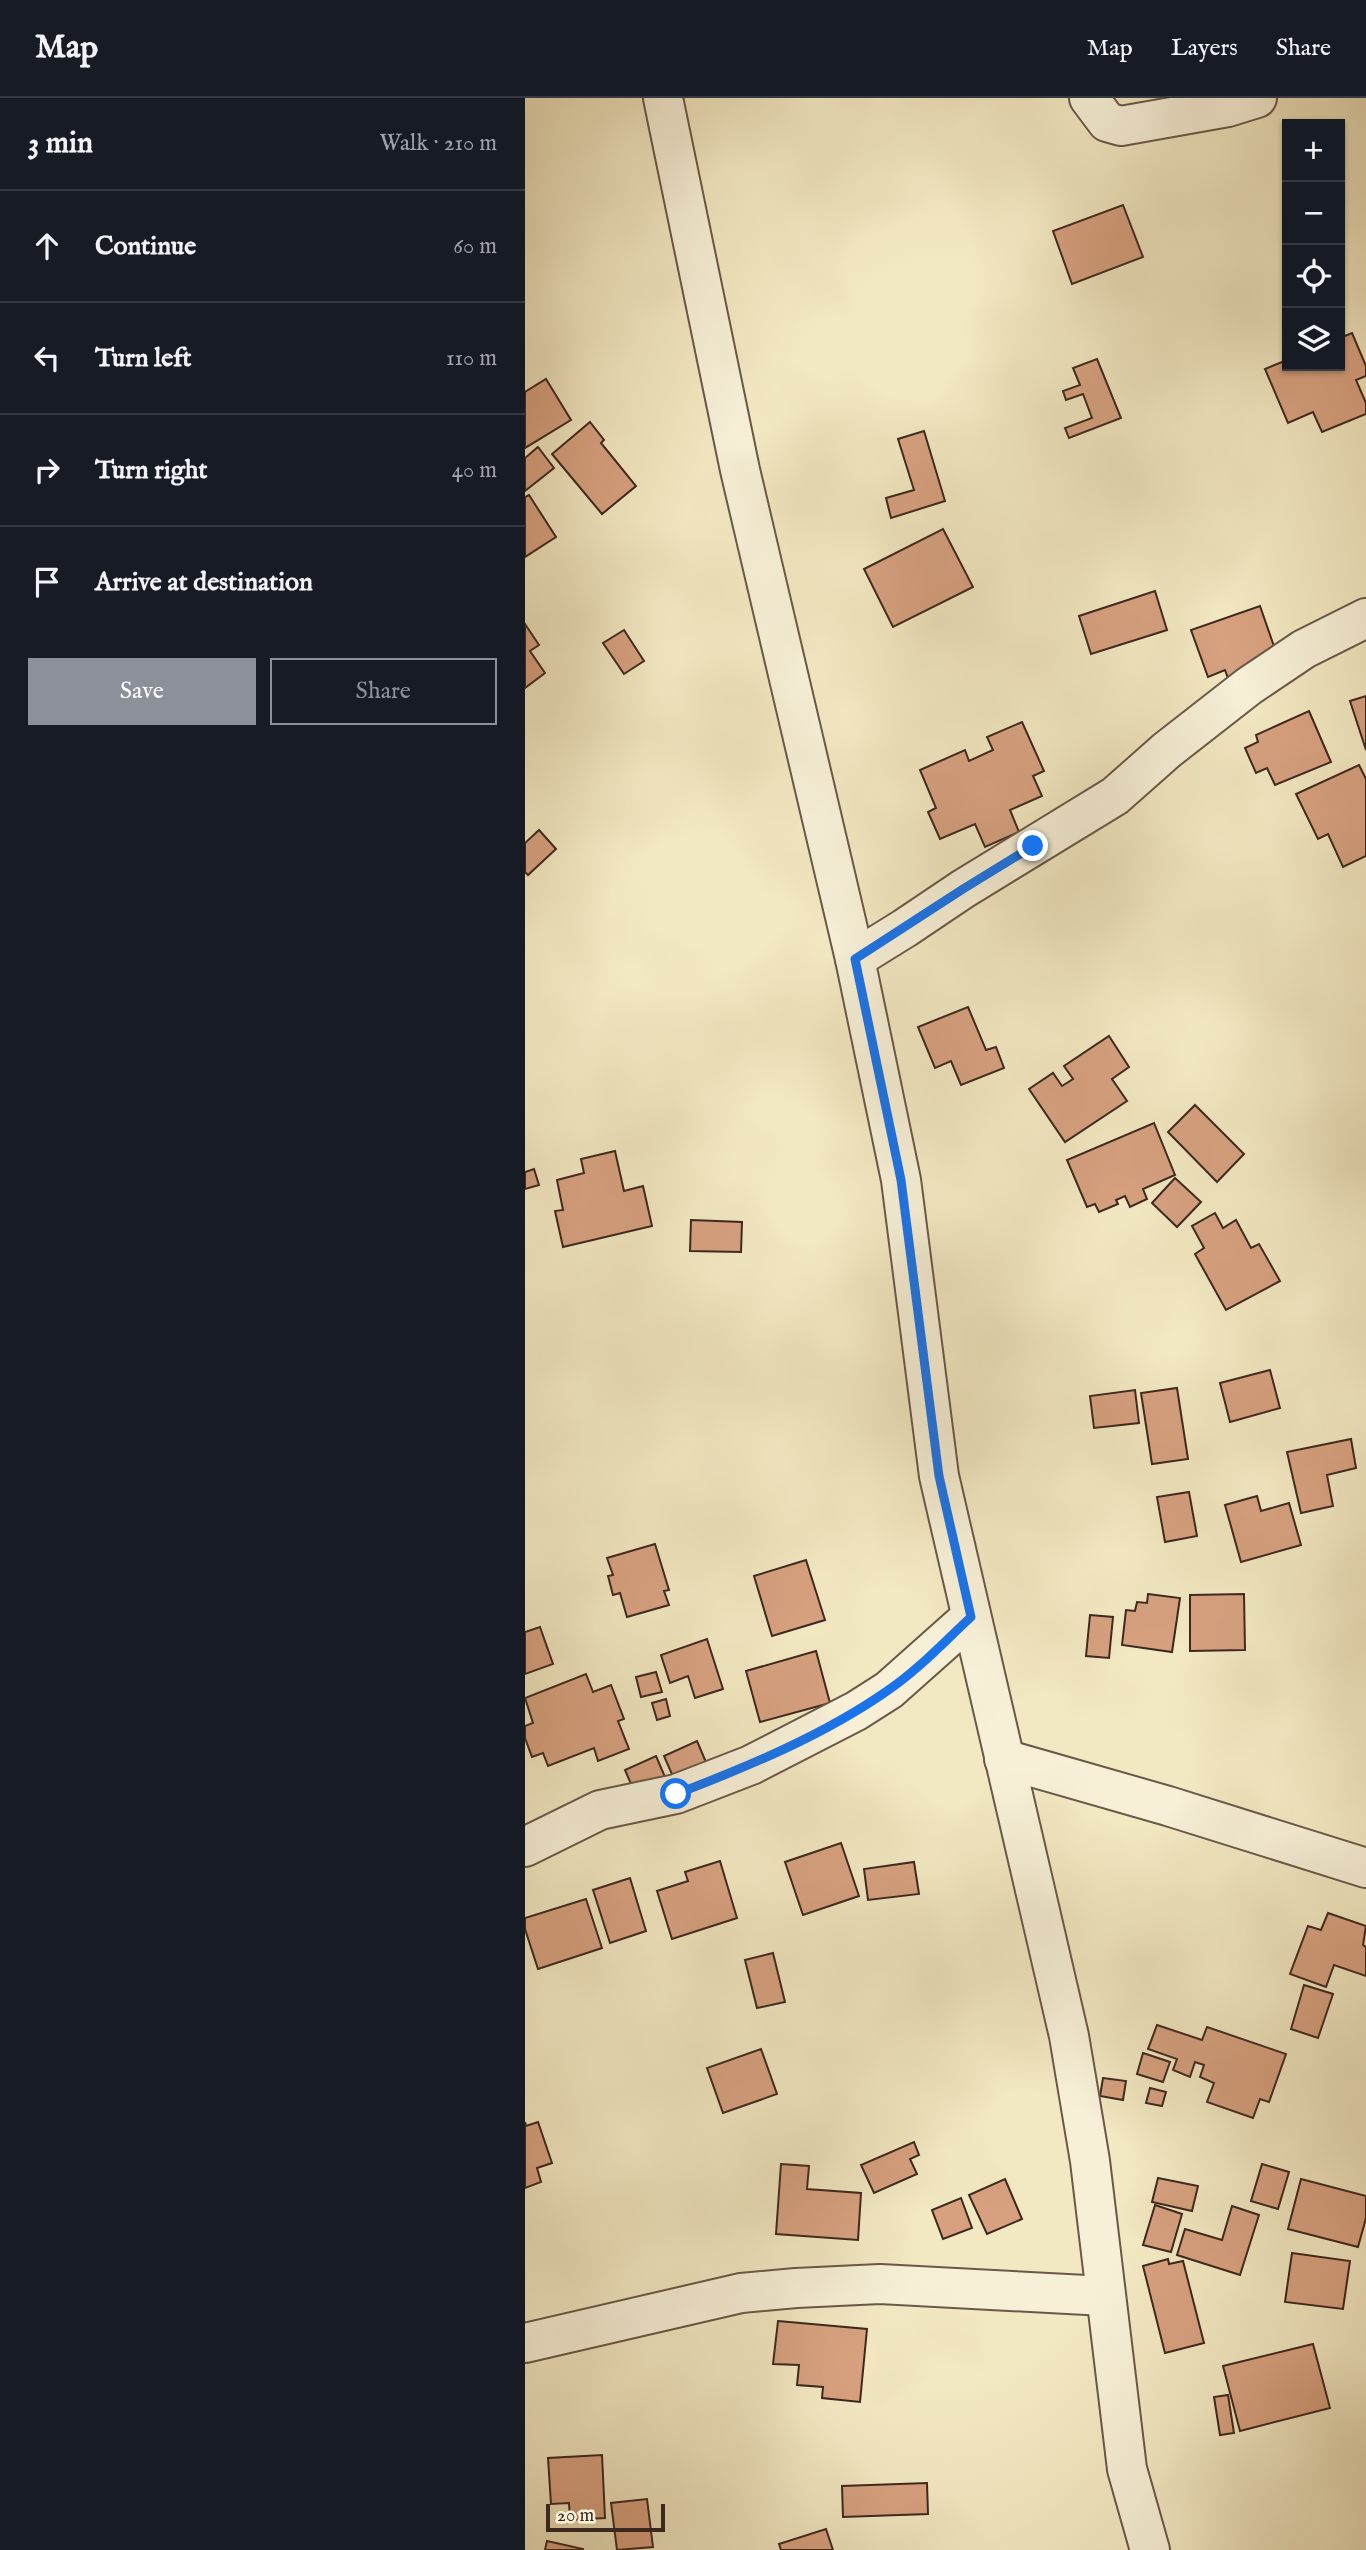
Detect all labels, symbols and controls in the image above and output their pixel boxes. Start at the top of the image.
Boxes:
text: Map [35,27,98,69]
text: Map [1087,33,1133,64]
text: Layers [1171,33,1238,64]
text: Share [1276,33,1331,64]
map controls [1282,119,1345,371]
button: + [1282,119,1345,182]
text: 3 min [28,125,93,163]
text: Walk · 210 m [380,129,497,158]
button: − [1282,182,1345,245]
icon: ahead [28,227,66,265]
text: Continue [95,230,196,263]
text: 60 m [453,232,497,261]
button: locate [1282,245,1345,308]
button: layers [1282,308,1345,371]
icon: left [28,339,66,377]
text: Turn left [95,342,192,375]
text: 110 m [446,344,497,373]
icon: right [28,451,66,489]
text: Turn right [95,454,208,487]
text: 40 m [452,456,497,485]
icon: arrive [28,563,66,601]
text: Arrive at destination [95,566,313,599]
button: Save [28,658,256,725]
button: Share [270,658,497,725]
route end [1017,830,1048,861]
route start [660,1778,691,1809]
scale bar [546,2501,665,2533]
text: 20 m [557,2504,594,2528]

